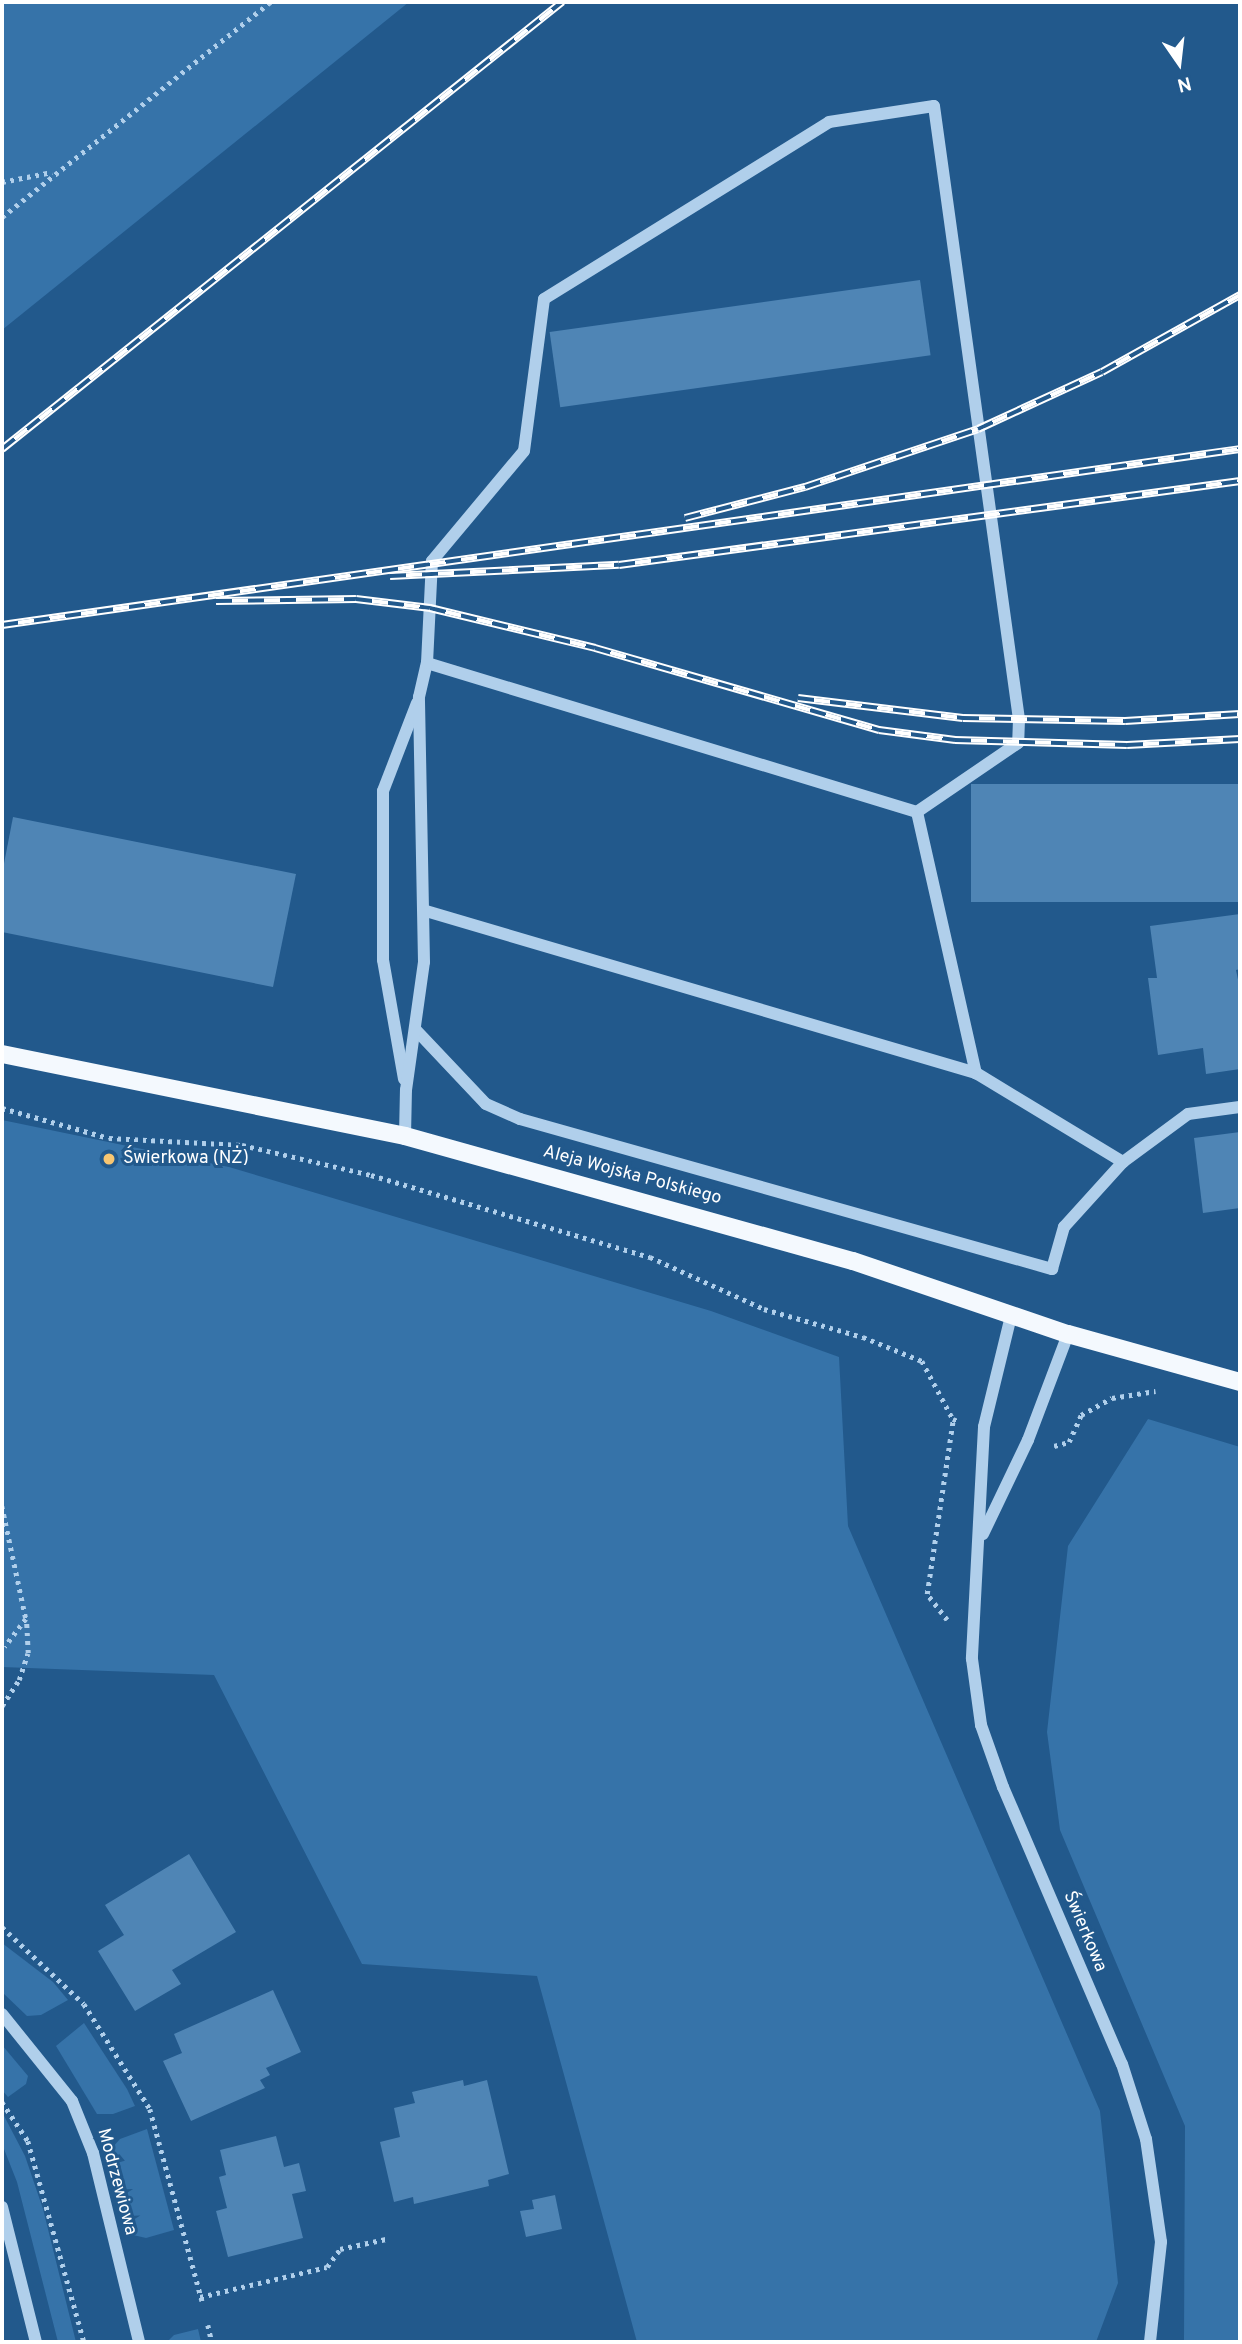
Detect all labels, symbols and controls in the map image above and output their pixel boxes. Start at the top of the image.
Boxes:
north arrow [1144,28,1214,98]
text: N [1175,70,1194,97]
street label: Aleja Wojska Polskiego [540,1142,724,1210]
place label: Świerkowa (NŻ) [123,1148,249,1170]
marker: Świerkowa (NŻ) [101,1151,117,1167]
street label: Świerkowa [1057,1888,1111,1976]
street label: Modrzewiowa [91,2126,141,2238]

